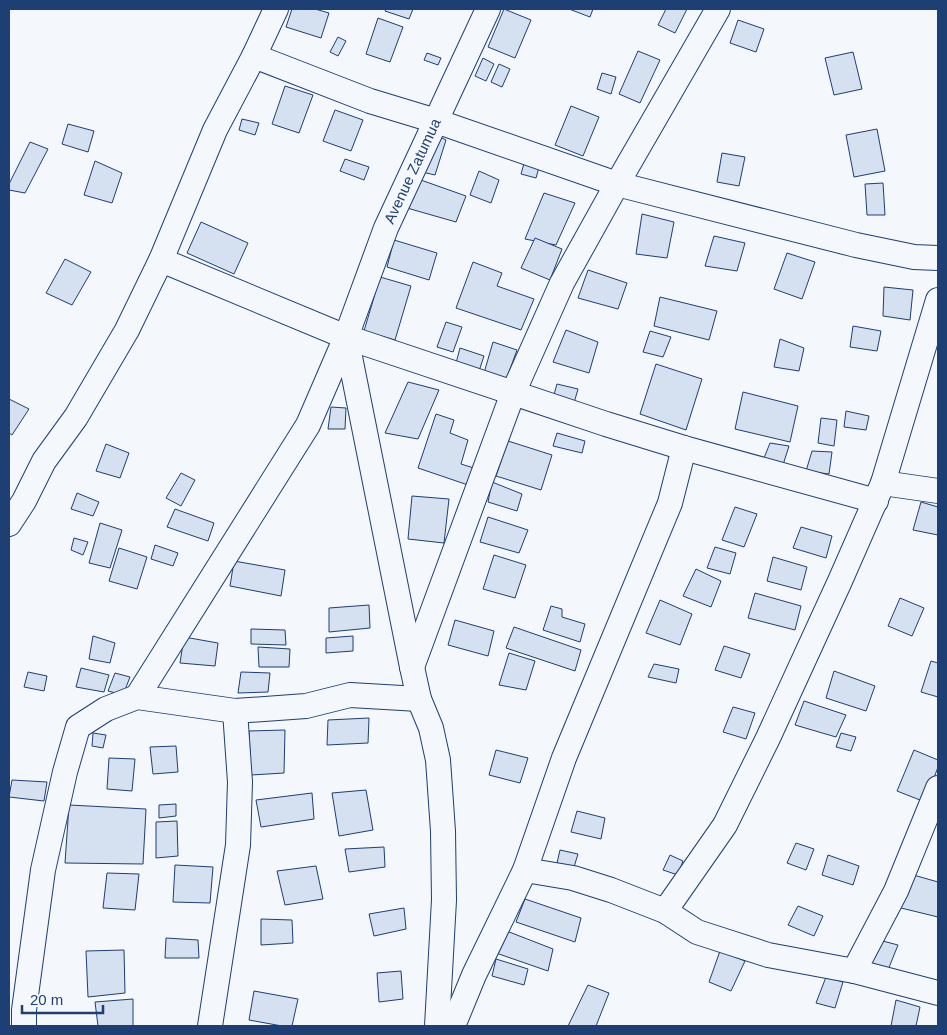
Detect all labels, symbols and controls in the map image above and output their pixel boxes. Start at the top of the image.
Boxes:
street label: Avenue Zatumua [380,115,444,226]
scale bar [22,982,104,1014]
text: 20 m [30,991,63,1008]

